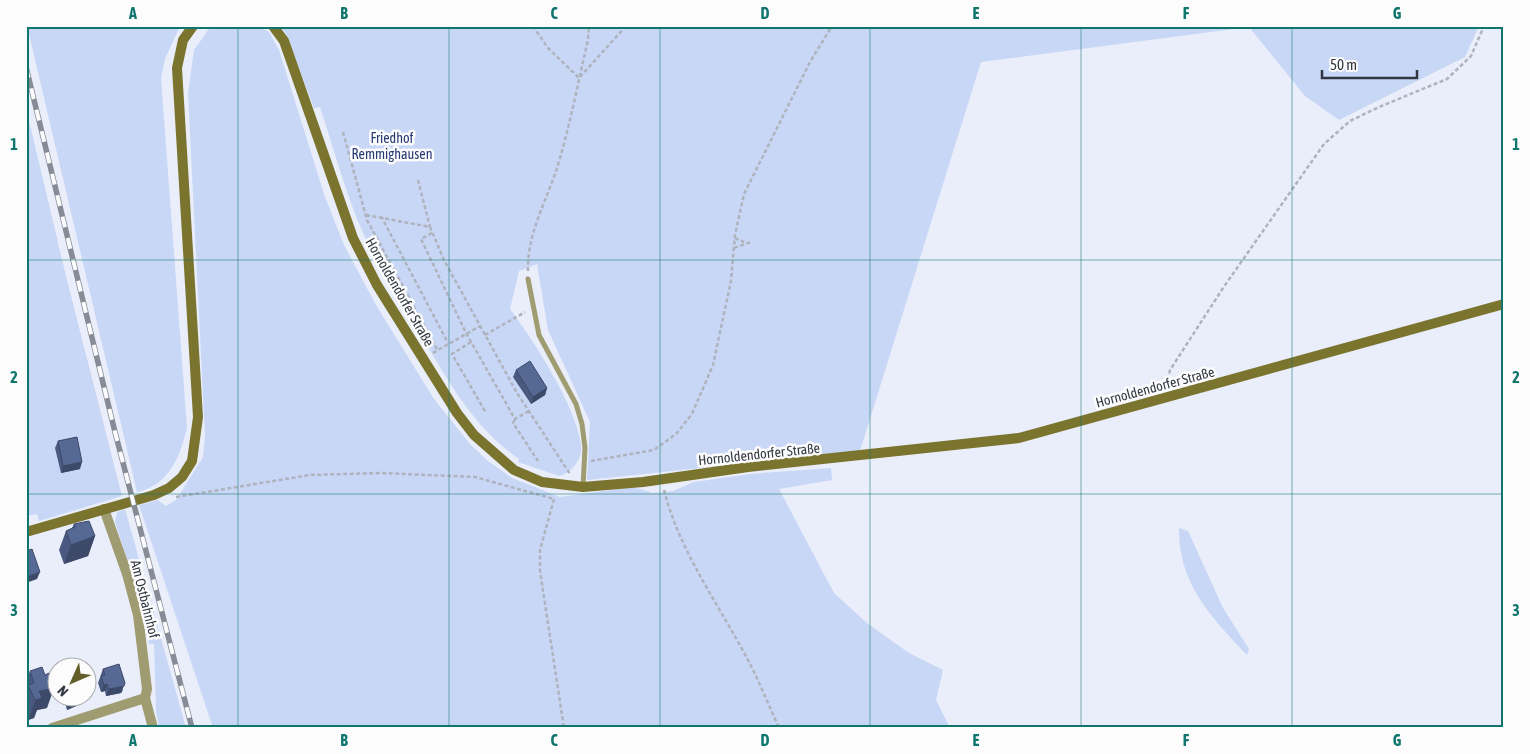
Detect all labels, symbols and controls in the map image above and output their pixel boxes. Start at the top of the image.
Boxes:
text: A [128,4,137,22]
text: B [340,4,348,22]
text: C [550,4,558,22]
text: D [761,4,770,22]
text: E [973,4,980,22]
text: F [1183,4,1190,22]
text: G [1393,4,1402,22]
scale bar [1322,48,1418,80]
text: 50 m [1330,56,1357,73]
park label: Friedhof Remmighausen [352,130,432,162]
text: 1 [10,135,18,153]
text: 1 [1512,135,1520,153]
street label: Hornoldendorfer Straße [363,235,437,349]
street label: Hornoldendorfer Straße [1094,363,1216,411]
text: 2 [10,368,18,386]
text: 2 [1512,368,1520,386]
street label: Hornoldendorfer Straße [697,440,821,468]
street label: Am Ostbahnhof [128,558,162,640]
text: 3 [10,601,18,619]
text: 3 [1512,601,1520,619]
north arrow [48,656,98,706]
text: N [54,683,71,700]
text: A [128,731,137,749]
text: B [340,731,348,749]
text: C [550,731,558,749]
text: D [761,731,770,749]
text: E [973,731,980,749]
text: F [1183,731,1190,749]
text: G [1393,731,1402,749]

